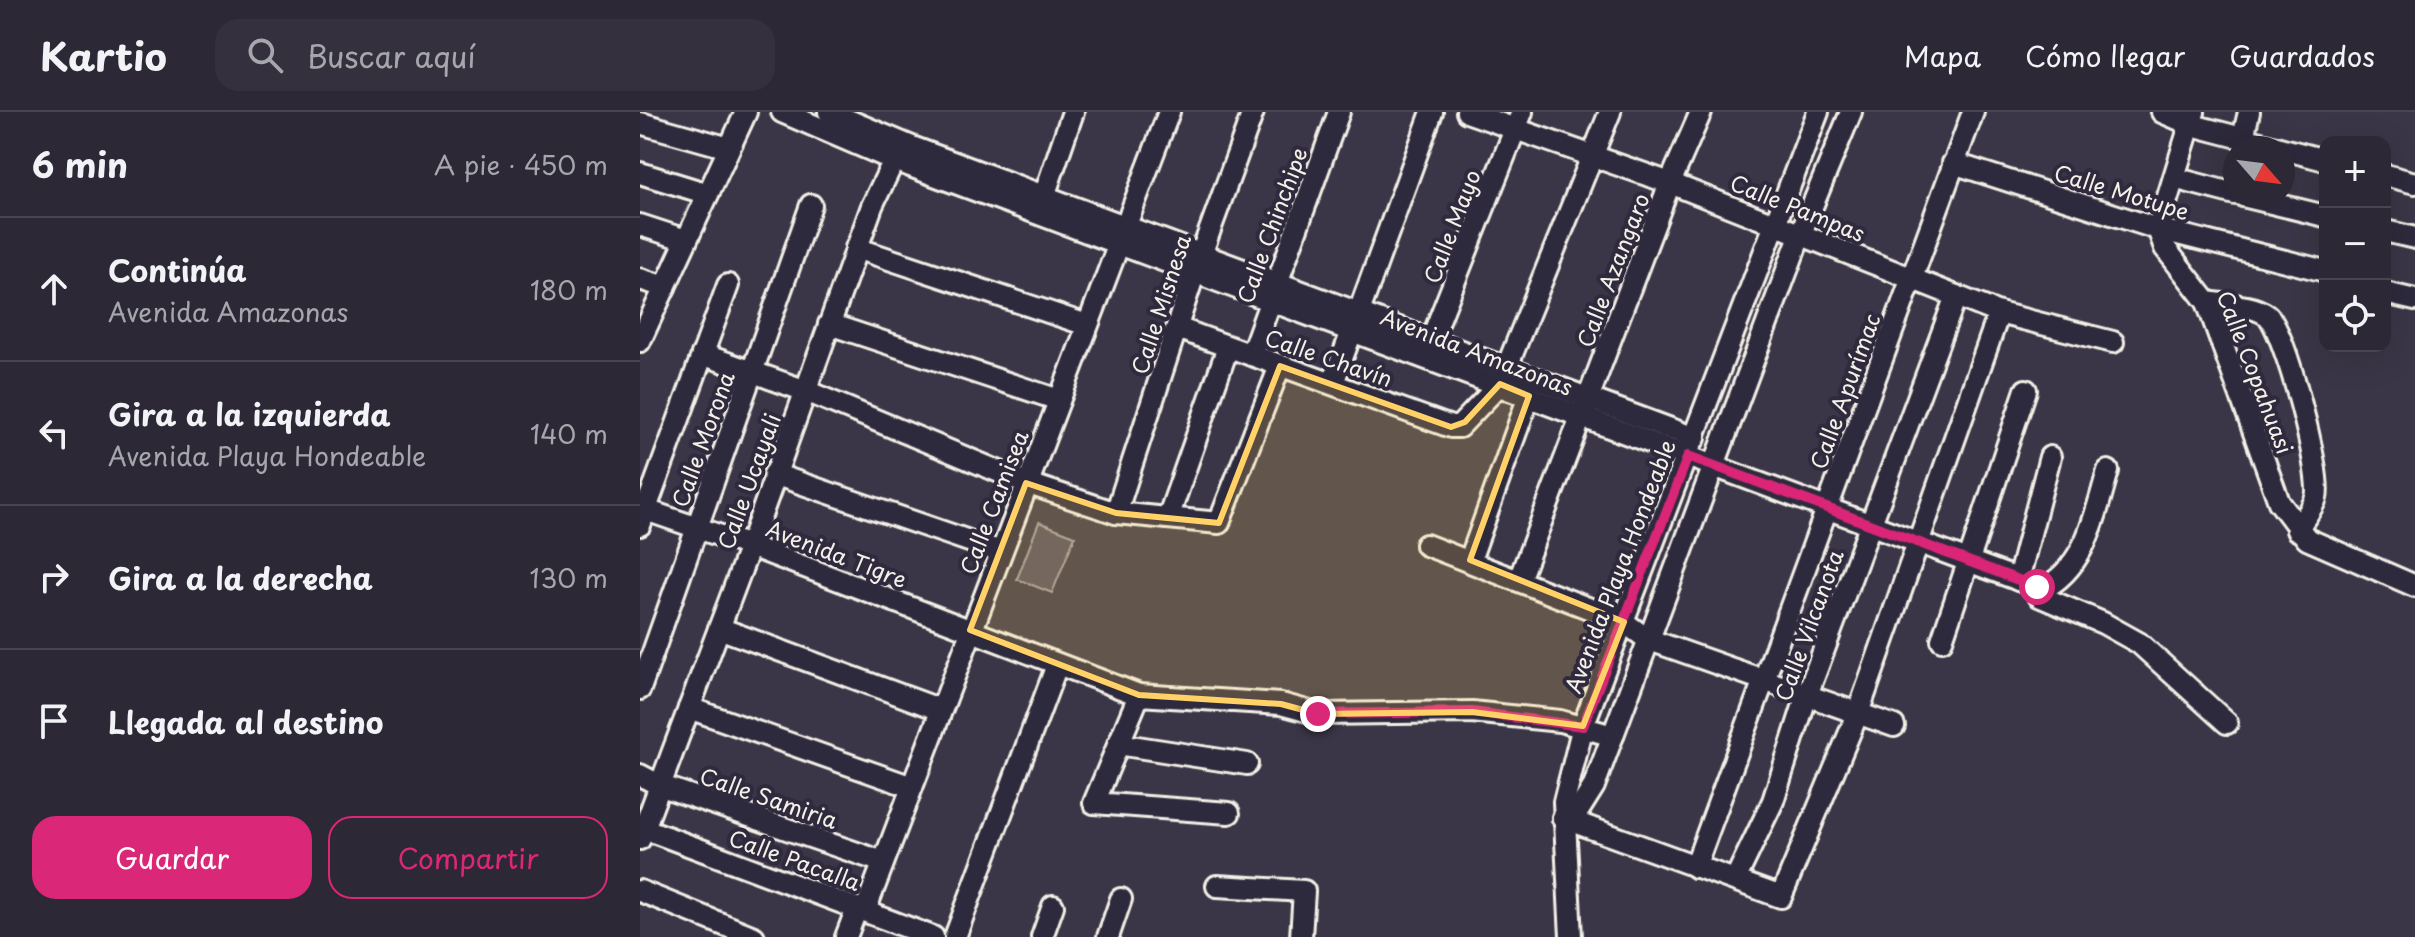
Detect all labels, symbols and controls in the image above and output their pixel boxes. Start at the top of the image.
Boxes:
search box [215,19,775,91]
text: Kartio [40,27,167,84]
icon: search [243,33,287,77]
text: Buscar aquí [307,33,476,78]
text: Mapa [1904,34,1981,77]
text: Cómo llegar [2025,34,2185,77]
text: Guardados [2229,34,2375,77]
north arrow [2223,136,2295,208]
map controls [2319,136,2391,352]
button: + [2319,136,2391,208]
text: 6 min [32,138,128,190]
street label: Calle Chinchipe [1228,142,1314,308]
text: A pie · 450 m [434,145,608,184]
street label: Calle Motupe [2051,155,2193,227]
street label: Calle Mayo [1414,164,1488,288]
street label: Calle Pampas [1726,165,1870,249]
street label: Calle Azangaro [1567,188,1657,352]
button: − [2319,208,2391,280]
street label: Calle Misnesa [1122,230,1198,378]
text: Continúa [108,247,247,292]
icon: ahead [32,267,76,311]
text: 180 m [530,270,608,309]
button: locate [2319,280,2391,352]
street label: Calle Copahuasi [2210,285,2302,459]
text: Avenida Amazonas [108,292,348,331]
street label: Avenida Amazonas [1376,299,1578,403]
street label: Calle Apurímac [1801,309,1887,473]
street label: Calle Chavín [1261,320,1397,394]
street label: Calle Morona [662,366,742,511]
text: Gira a la izquierda [108,391,391,436]
street label: Calle Ucayali [708,408,788,554]
icon: left [32,411,76,455]
text: 140 m [530,414,608,453]
street label: Calle Camisea [950,425,1036,579]
street label: Avenida Playa Hondeable [1555,434,1683,698]
text: Avenida Playa Hondeable [108,436,426,475]
street label: Avenida Tigre [762,511,912,595]
street label: Calle Vilcanota [1765,544,1851,705]
icon: right [32,555,76,599]
text: Gira a la derecha [108,555,373,600]
text: 130 m [529,558,608,597]
route start [2019,569,2055,605]
route end [1300,696,1336,732]
icon: arrive [32,699,76,743]
text: Llegada al destino [108,699,383,744]
street label: Calle Samiria [696,758,842,836]
button: Guardar [32,816,312,899]
button: Compartir [328,816,608,899]
street label: Calle Pacalla [725,820,866,898]

